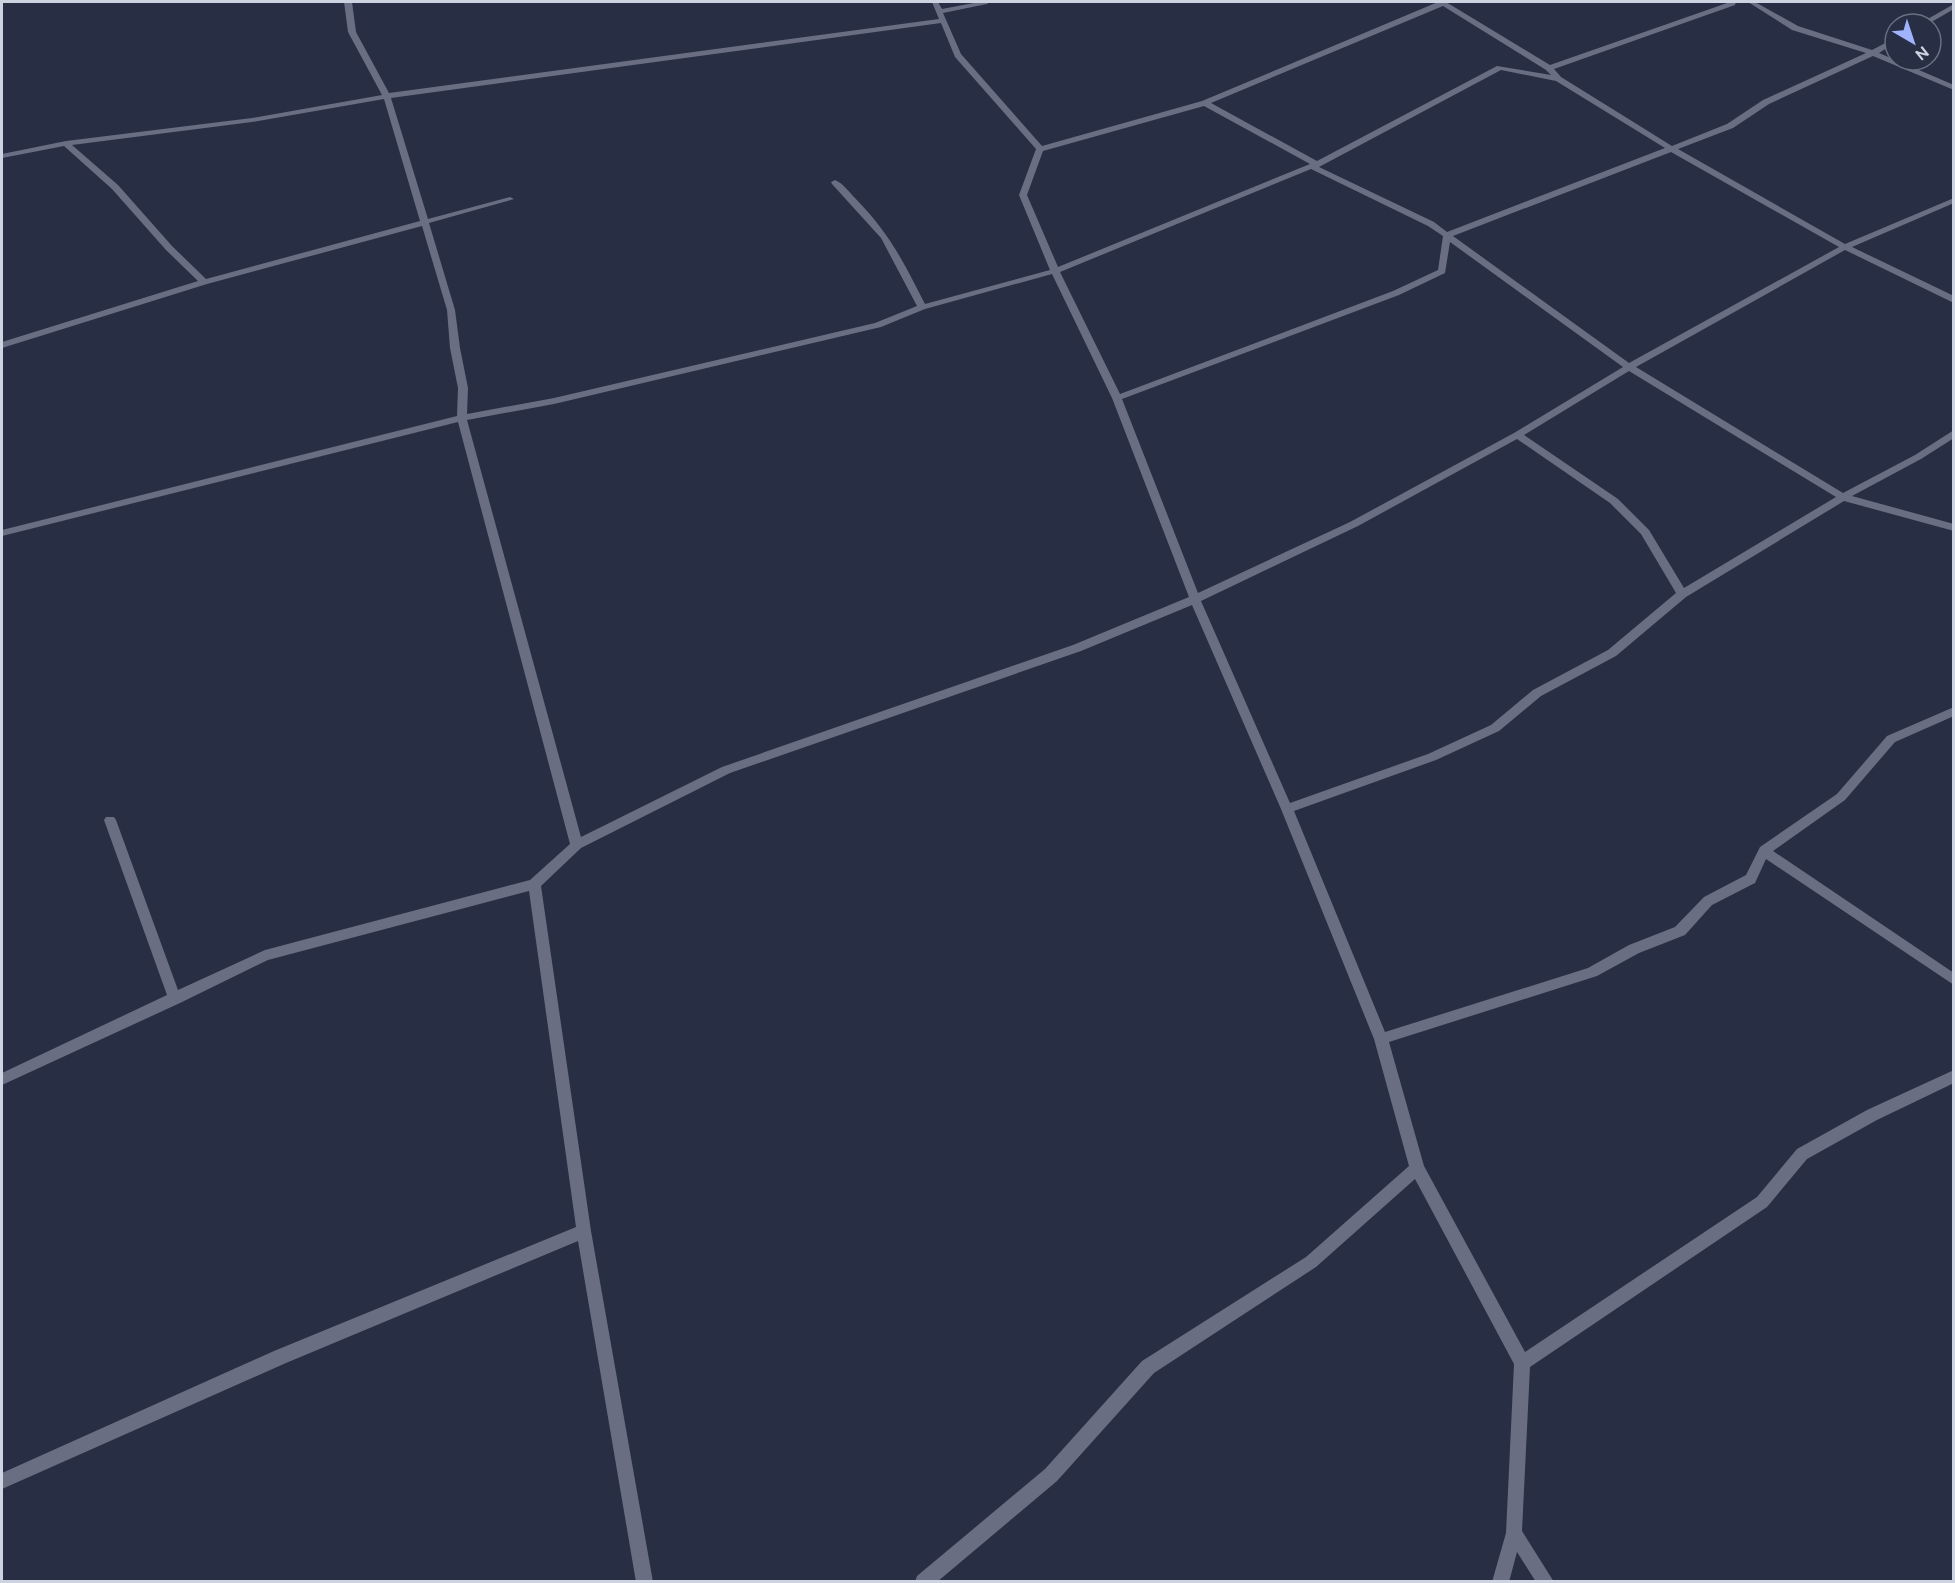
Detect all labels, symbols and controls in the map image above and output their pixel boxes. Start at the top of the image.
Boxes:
north arrow [1883,12,1943,72]
text: N [1912,43,1933,64]

